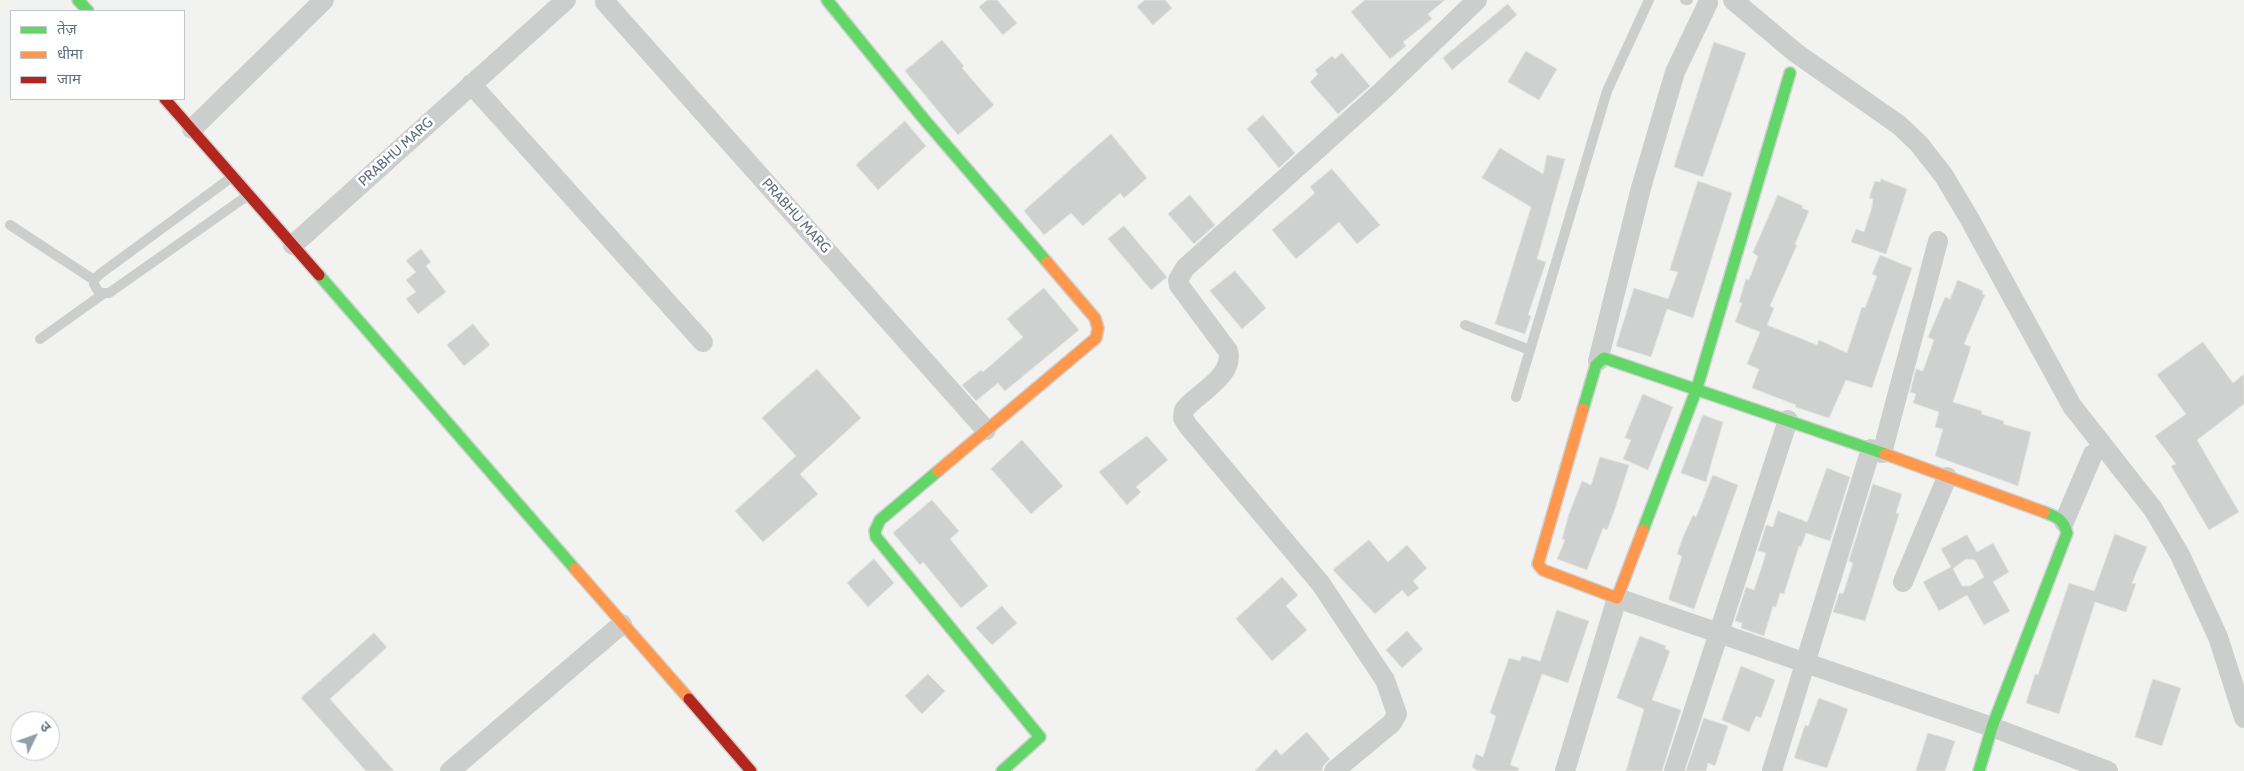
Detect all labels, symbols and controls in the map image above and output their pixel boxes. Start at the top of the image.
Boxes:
legend [10,10,185,100]
text: तेज़ [57,20,77,38]
text: धीमा [57,45,83,63]
text: जाम [57,70,81,88]
street label: PRABHU MARG [355,114,437,190]
street label: PRABHU MARG [758,175,834,257]
north arrow [10,711,60,761]
text: उ [36,718,55,736]

